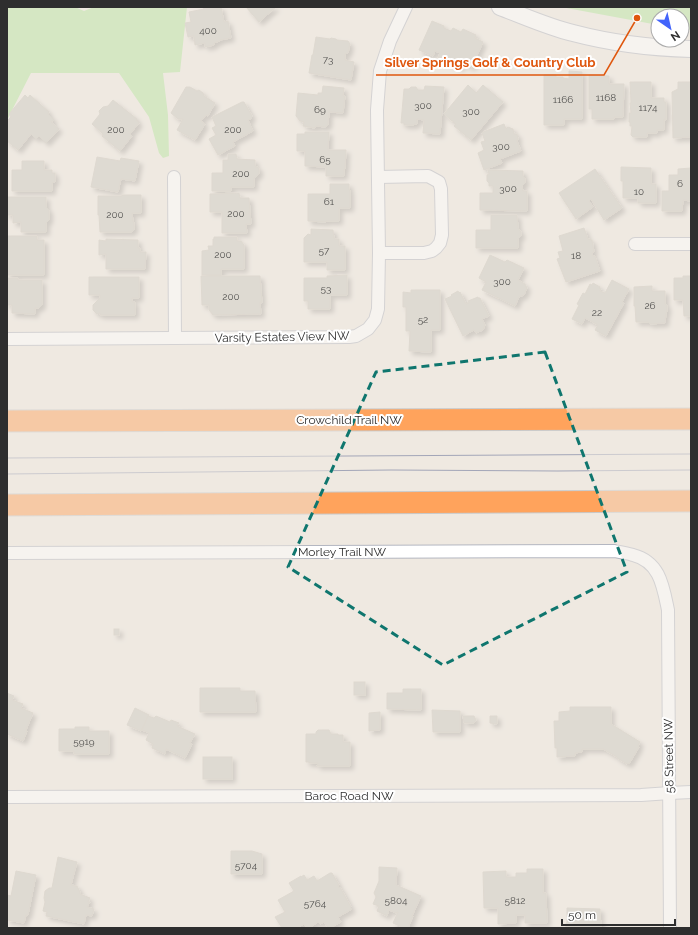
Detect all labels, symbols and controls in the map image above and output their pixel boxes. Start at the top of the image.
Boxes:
north arrow [650,8,690,48]
house number: 400 [199,25,217,36]
text: N [668,28,682,44]
callout: Silver Springs Golf & Country Club [376,50,604,75]
house number: 73 [323,54,333,65]
text: Silver Springs Golf & Country Club [384,55,596,70]
house number: 1168 [596,92,616,103]
house number: 1166 [553,94,573,105]
house number: 300 [414,100,432,111]
house number: 1174 [639,102,658,113]
house number: 69 [314,104,326,115]
house number: 300 [462,106,480,117]
house number: 200 [107,124,125,135]
house number: 200 [224,124,242,135]
house number: 300 [492,141,510,152]
house number: 65 [319,154,331,165]
house number: 200 [232,168,250,179]
house number: 6 [677,178,683,189]
house number: 300 [499,183,517,194]
house number: 10 [634,186,644,197]
house number: 61 [324,196,335,207]
house number: 200 [227,208,245,219]
house number: 200 [106,209,124,220]
house number: 57 [319,245,330,256]
house number: 200 [214,249,232,260]
house number: 18 [571,250,581,261]
house number: 300 [493,276,511,287]
house number: 53 [321,283,331,294]
house number: 200 [222,291,240,302]
house number: 26 [644,300,656,311]
house number: 22 [592,307,602,318]
house number: 52 [418,314,428,325]
street label: Varsity Estates View NW [214,329,350,345]
street label: Crowchild Trail NW [296,413,402,427]
street label: Morley Trail NW [298,545,387,559]
street label: 58 Street NW [661,718,677,794]
house number: 5919 [73,736,95,747]
street label: Baroc Road NW [305,789,394,803]
house number: 5704 [235,860,258,871]
house number: 5804 [385,895,408,906]
house number: 5812 [505,895,525,906]
house number: 5764 [304,898,327,909]
scale bar [562,901,675,927]
text: 50 m [568,908,596,922]

